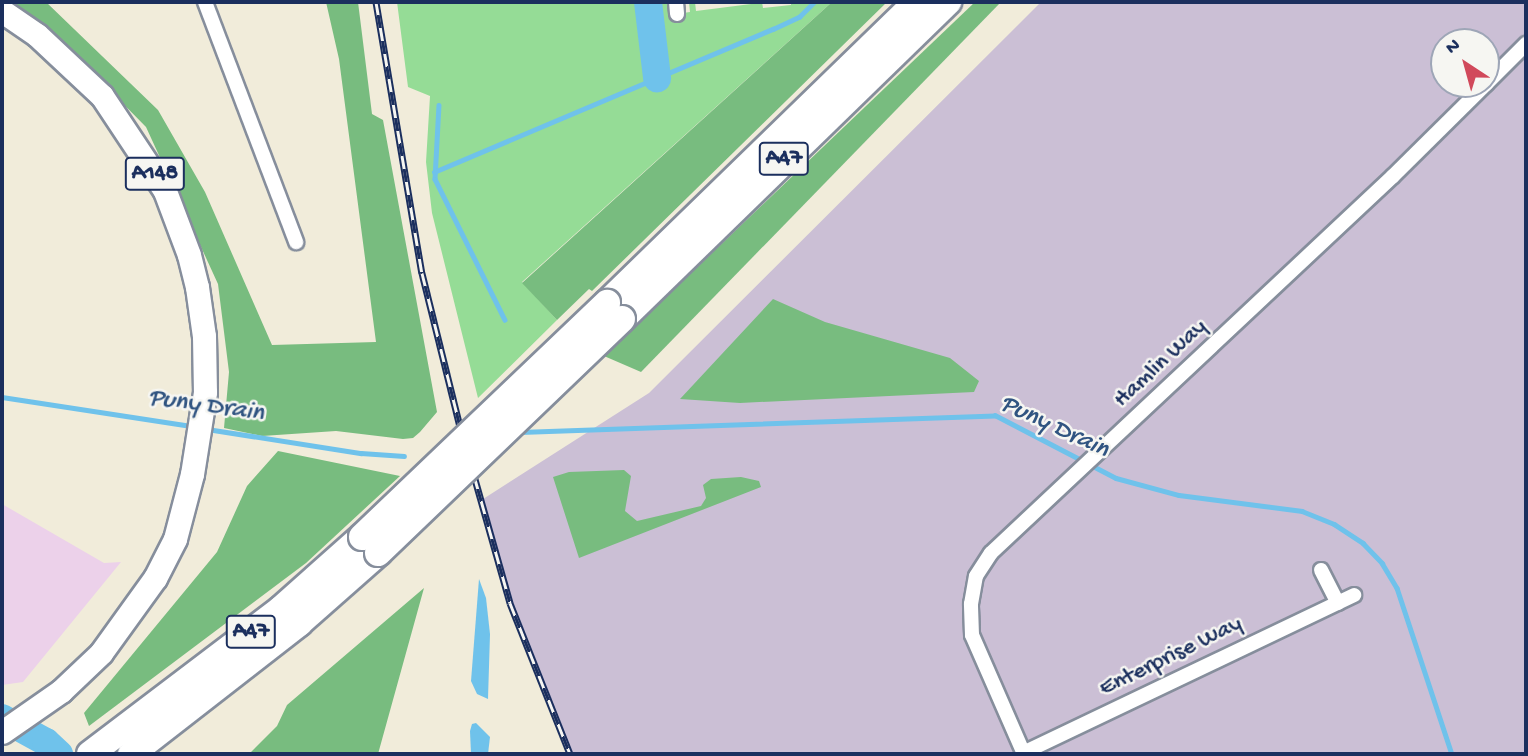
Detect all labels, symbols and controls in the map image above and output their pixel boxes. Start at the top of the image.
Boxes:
north arrow [1430,28,1500,98]
text: N [1442,34,1465,60]
road number: A47 [758,140,810,178]
road number: A148 [124,154,186,194]
street label: Hamlin Way [1108,314,1214,414]
water label: Puny Drain [146,383,266,431]
water label: Puny Drain [995,389,1113,467]
street label: Enterprise Way [1095,610,1247,704]
road number: A47 [225,612,277,652]

